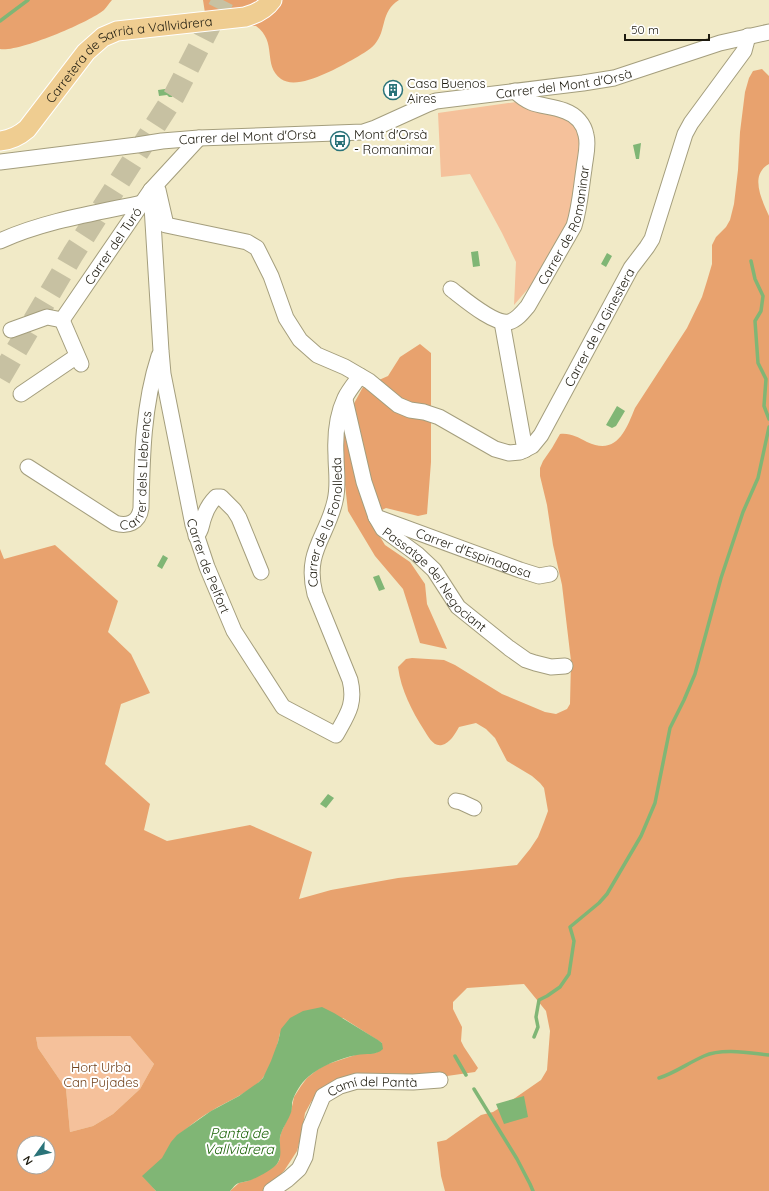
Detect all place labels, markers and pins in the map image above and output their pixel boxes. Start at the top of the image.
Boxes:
place label: Casa Buenos Aires [407,75,486,106]
building icon: Casa Buenos Aires [382,79,404,101]
place label: Mont d'Orsà - Romanimar [354,126,434,157]
bus stop icon: Mont d'Orsà - Romanimar [329,130,351,152]

